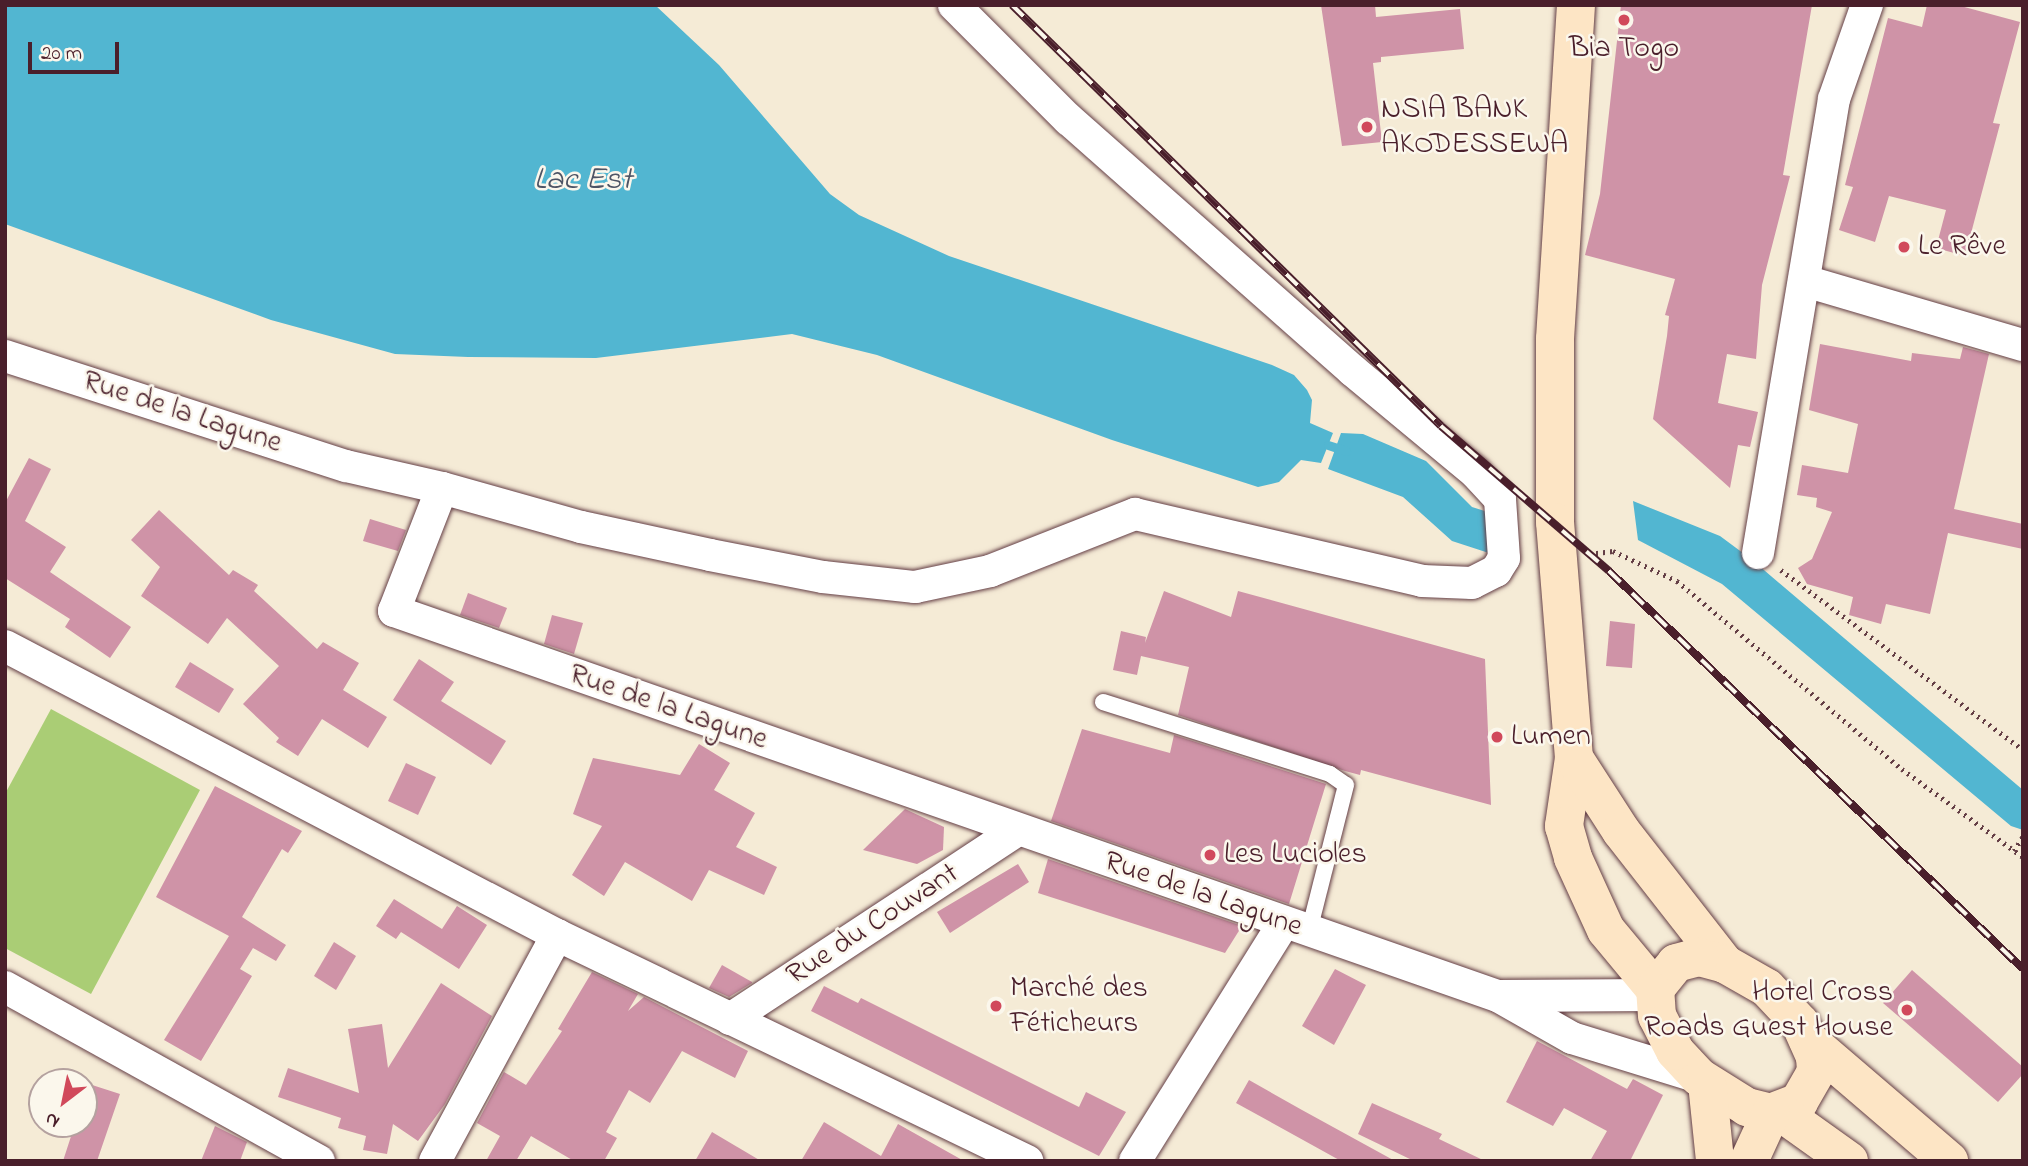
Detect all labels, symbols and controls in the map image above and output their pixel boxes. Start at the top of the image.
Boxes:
marker: Bia Togo [1616,12,1632,28]
scale bar [32,28,122,72]
place label: Bia Togo [1569,31,1679,67]
text: 20 m [41,39,82,69]
place label: NSIA BANK AKODESSEWA [1381,92,1568,162]
marker: NSIA BANK AKODESSEWA [1359,119,1375,135]
water label: Lac Est [534,162,632,200]
place label: Le Rêve [1918,229,2006,265]
marker: Le Rêve [1896,239,1912,255]
street label: Rue de la Lagune [78,364,286,462]
street label: Rue de la Lagune [564,657,772,759]
place label: Lumen [1511,719,1591,755]
marker: Lumen [1489,729,1505,745]
place label: Les Lucioles [1224,837,1367,873]
street label: Rue de la Lagune [1099,844,1307,946]
marker: Les Lucioles [1202,847,1218,863]
street label: Rue du Couvant [780,856,966,994]
place label: Marché des Féticheurs [1010,971,1148,1042]
place label: Hotel Cross Roads Guest House [1644,975,1893,1046]
marker: Marché des Féticheurs [988,998,1004,1014]
marker: Hotel Cross Roads Guest House [1899,1002,1915,1018]
north arrow [28,1068,98,1138]
text: N [40,1105,65,1134]

